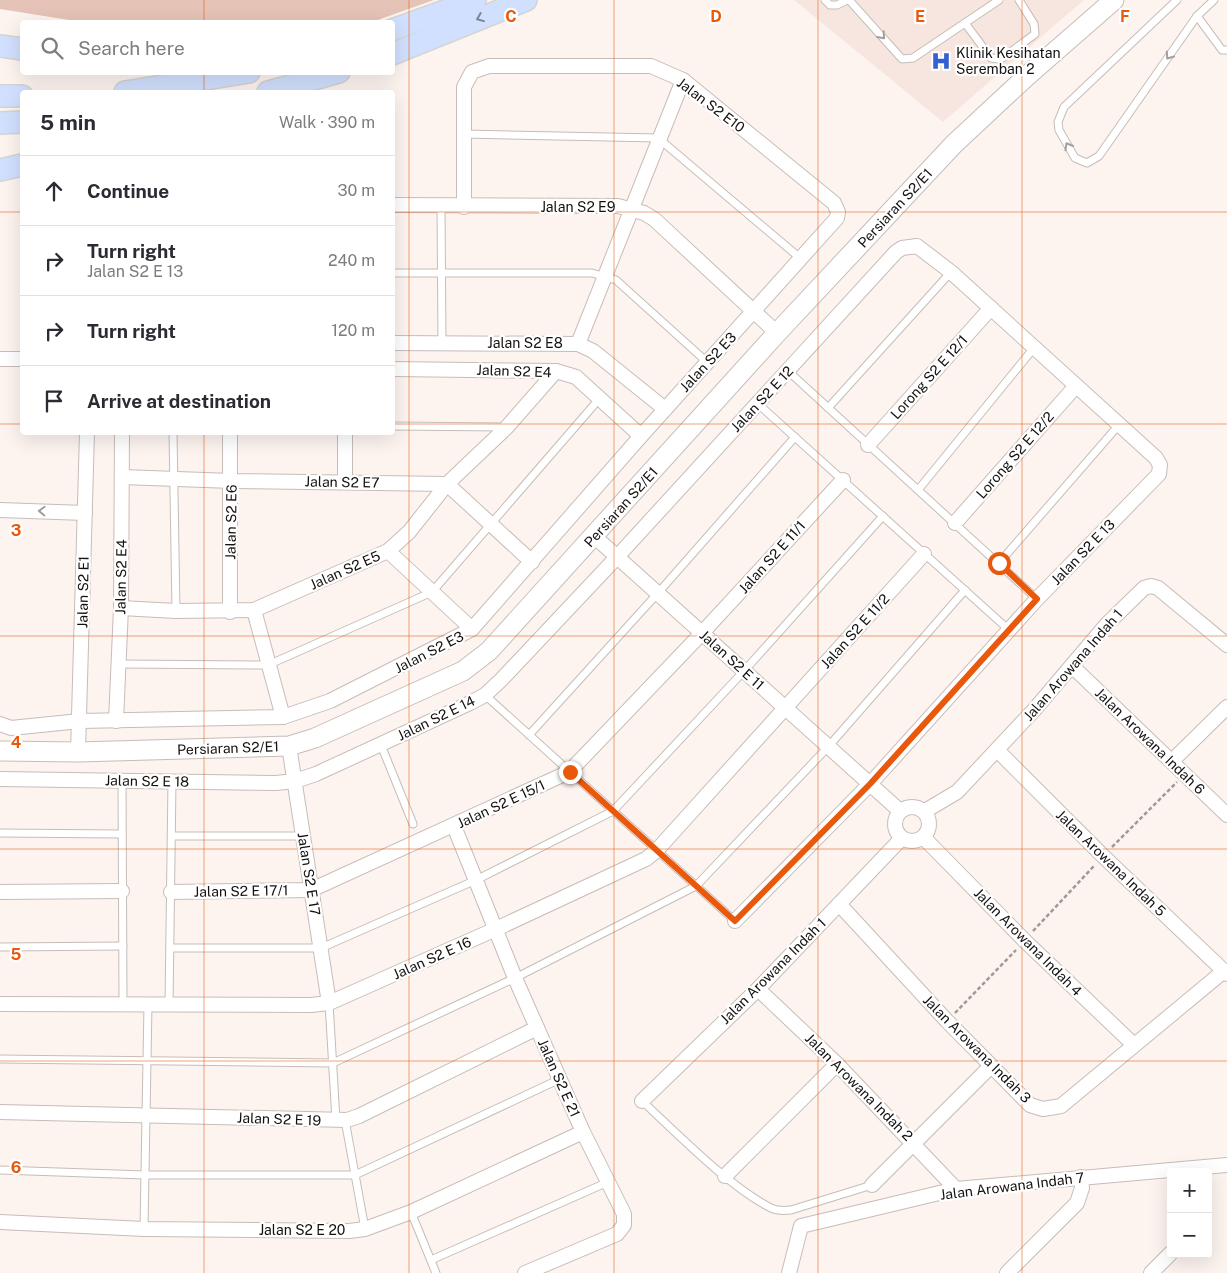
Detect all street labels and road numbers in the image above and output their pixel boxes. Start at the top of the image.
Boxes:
street label: Jalan S2 E10 [674,74,748,136]
street label: Persiaran S2/E1 [854,165,936,251]
street label: Jalan S2 E9 [540,199,616,215]
street label: Jalan S2 E3 [676,329,740,395]
street label: Lorong S2 E 12/1 [887,332,971,422]
street label: Jalan S2 E8 [487,335,563,351]
street label: Jalan S2 E4 [476,362,552,380]
street label: Jalan S2 E 12 [728,363,796,435]
street label: Lorong S2 E 12/2 [973,408,1057,502]
street label: Persiaran S2/E1 [581,464,661,550]
street label: Jalan S2 E7 [304,473,380,491]
street label: Jalan S2 E6 [222,484,240,560]
street label: Jalan S2 E 13 [1048,516,1118,588]
street label: Jalan S2 E 11/1 [735,518,809,596]
street label: Jalan S2 E4 [112,539,130,615]
street label: Jalan S2 E5 [307,547,383,593]
street label: Jalan S2 E1 [74,556,92,628]
street label: Jalan S2 E 11/2 [817,591,893,671]
street label: Jalan Arowana Indah 1 [1020,606,1126,724]
street label: Jalan S2 E 11 [696,627,768,693]
street label: Jalan S2 E3 [392,628,466,676]
street label: Jalan Arowana Indah 6 [1092,685,1208,798]
street label: Jalan S2 E 14 [395,692,478,744]
street label: Persiaran S2/E1 [177,738,279,758]
street label: Jalan S2 E 18 [105,772,189,790]
street label: Jalan S2 E 15/1 [455,777,547,831]
street label: Jalan Arowana Indah 5 [1053,807,1169,919]
street label: Jalan S2 E 17 [295,831,323,917]
street label: Jalan S2 E 17/1 [194,882,288,900]
street label: Jalan Arowana Indah 4 [971,885,1085,999]
street label: Jalan Arowana Indah 1 [717,915,829,1027]
street label: Jalan S2 E 16 [390,933,474,982]
street label: Jalan Arowana Indah 3 [920,992,1034,1106]
street label: Jalan Arowana Indah 2 [802,1030,916,1144]
street label: Jalan S2 E 21 [535,1036,583,1120]
street label: Jalan S2 E 19 [237,1110,322,1128]
street label: Jalan Arowana Indah 7 [939,1169,1085,1203]
street label: Jalan S2 E 20 [259,1222,345,1238]

